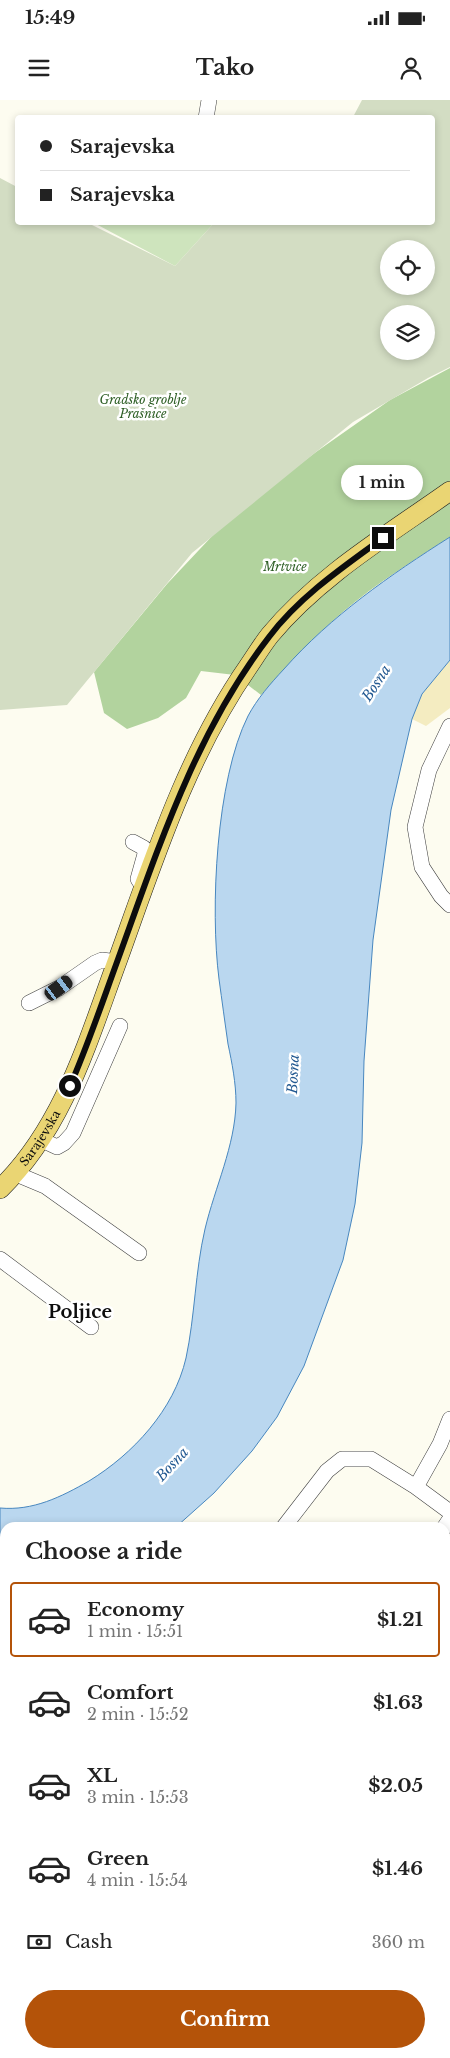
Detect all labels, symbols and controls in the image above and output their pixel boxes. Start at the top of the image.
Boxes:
text: 15:49 [25,6,75,29]
icon: menu [25,54,53,82]
text: Tako [196,54,254,81]
icon: person [397,54,425,82]
text: Sarajevska [70,135,175,158]
text: Sarajevska [70,183,175,206]
map controls [380,240,435,360]
button: locate [380,240,435,295]
button: layers [380,305,435,360]
park label: Gradsko groblje Prašnice [100,392,187,421]
callout: 1 min [342,466,424,500]
text: 1 min [359,472,405,492]
route end [372,527,394,549]
park label: Mrtvice [262,559,307,574]
water label: Bosna [357,661,394,705]
car [42,973,75,1003]
water label: Bosna [283,1054,303,1095]
route start [59,1075,81,1097]
street label: Sarajevska [16,1107,63,1169]
district label: Poljice [48,1301,112,1323]
water label: Bosna [151,1443,192,1485]
text: Choose a ride [25,1538,182,1565]
icon: car [27,1597,72,1642]
text: Economy [87,1598,184,1621]
text: $1.21 [377,1608,423,1631]
text: 1 min · 15:51 [87,1621,183,1641]
icon: car [27,1680,72,1725]
text: Comfort [87,1681,174,1704]
text: $1.63 [373,1691,423,1714]
text: 2 min · 15:52 [87,1704,189,1724]
icon: car [27,1763,72,1808]
text: XL [87,1764,117,1787]
text: $2.05 [368,1774,423,1797]
text: 3 min · 15:53 [87,1787,189,1807]
icon: car [27,1846,72,1891]
text: Green [87,1847,149,1870]
text: $1.46 [372,1857,423,1880]
text: 4 min · 15:54 [87,1870,188,1890]
icon: cash [25,1928,53,1956]
text: Cash [65,1930,112,1953]
text: 360 m [372,1932,425,1952]
button: Confirm [25,1990,425,2048]

